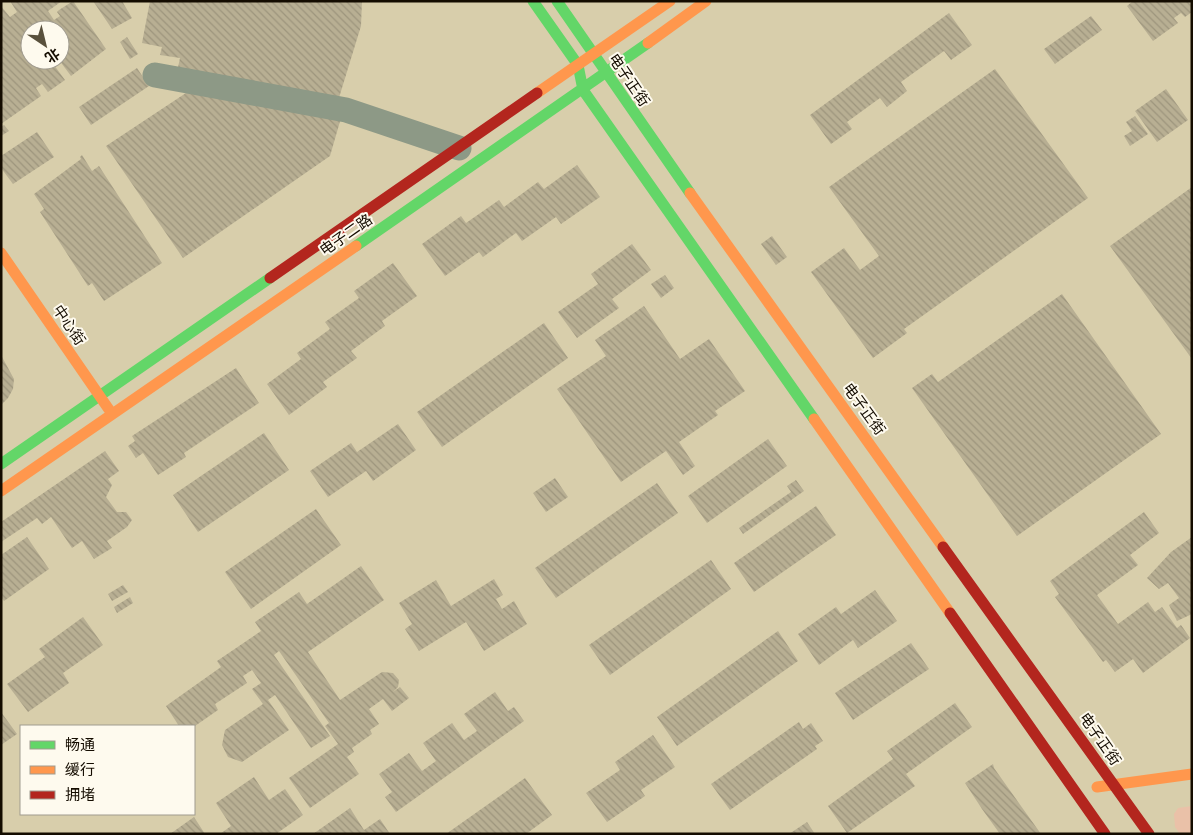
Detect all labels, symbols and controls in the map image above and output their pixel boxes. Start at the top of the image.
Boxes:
north arrow [20,20,70,70]
text: 北 [42,44,64,68]
street label: 电子正街 [605,49,655,110]
street label: 电子二路 [315,209,376,260]
street label: 中心街 [49,300,91,349]
street label: 电子正街 [839,378,891,439]
street label: 电子正街 [1075,708,1126,769]
legend [20,725,195,815]
text: 畅通 [65,734,95,754]
text: 缓行 [65,759,95,779]
text: 拥堵 [65,784,95,804]

